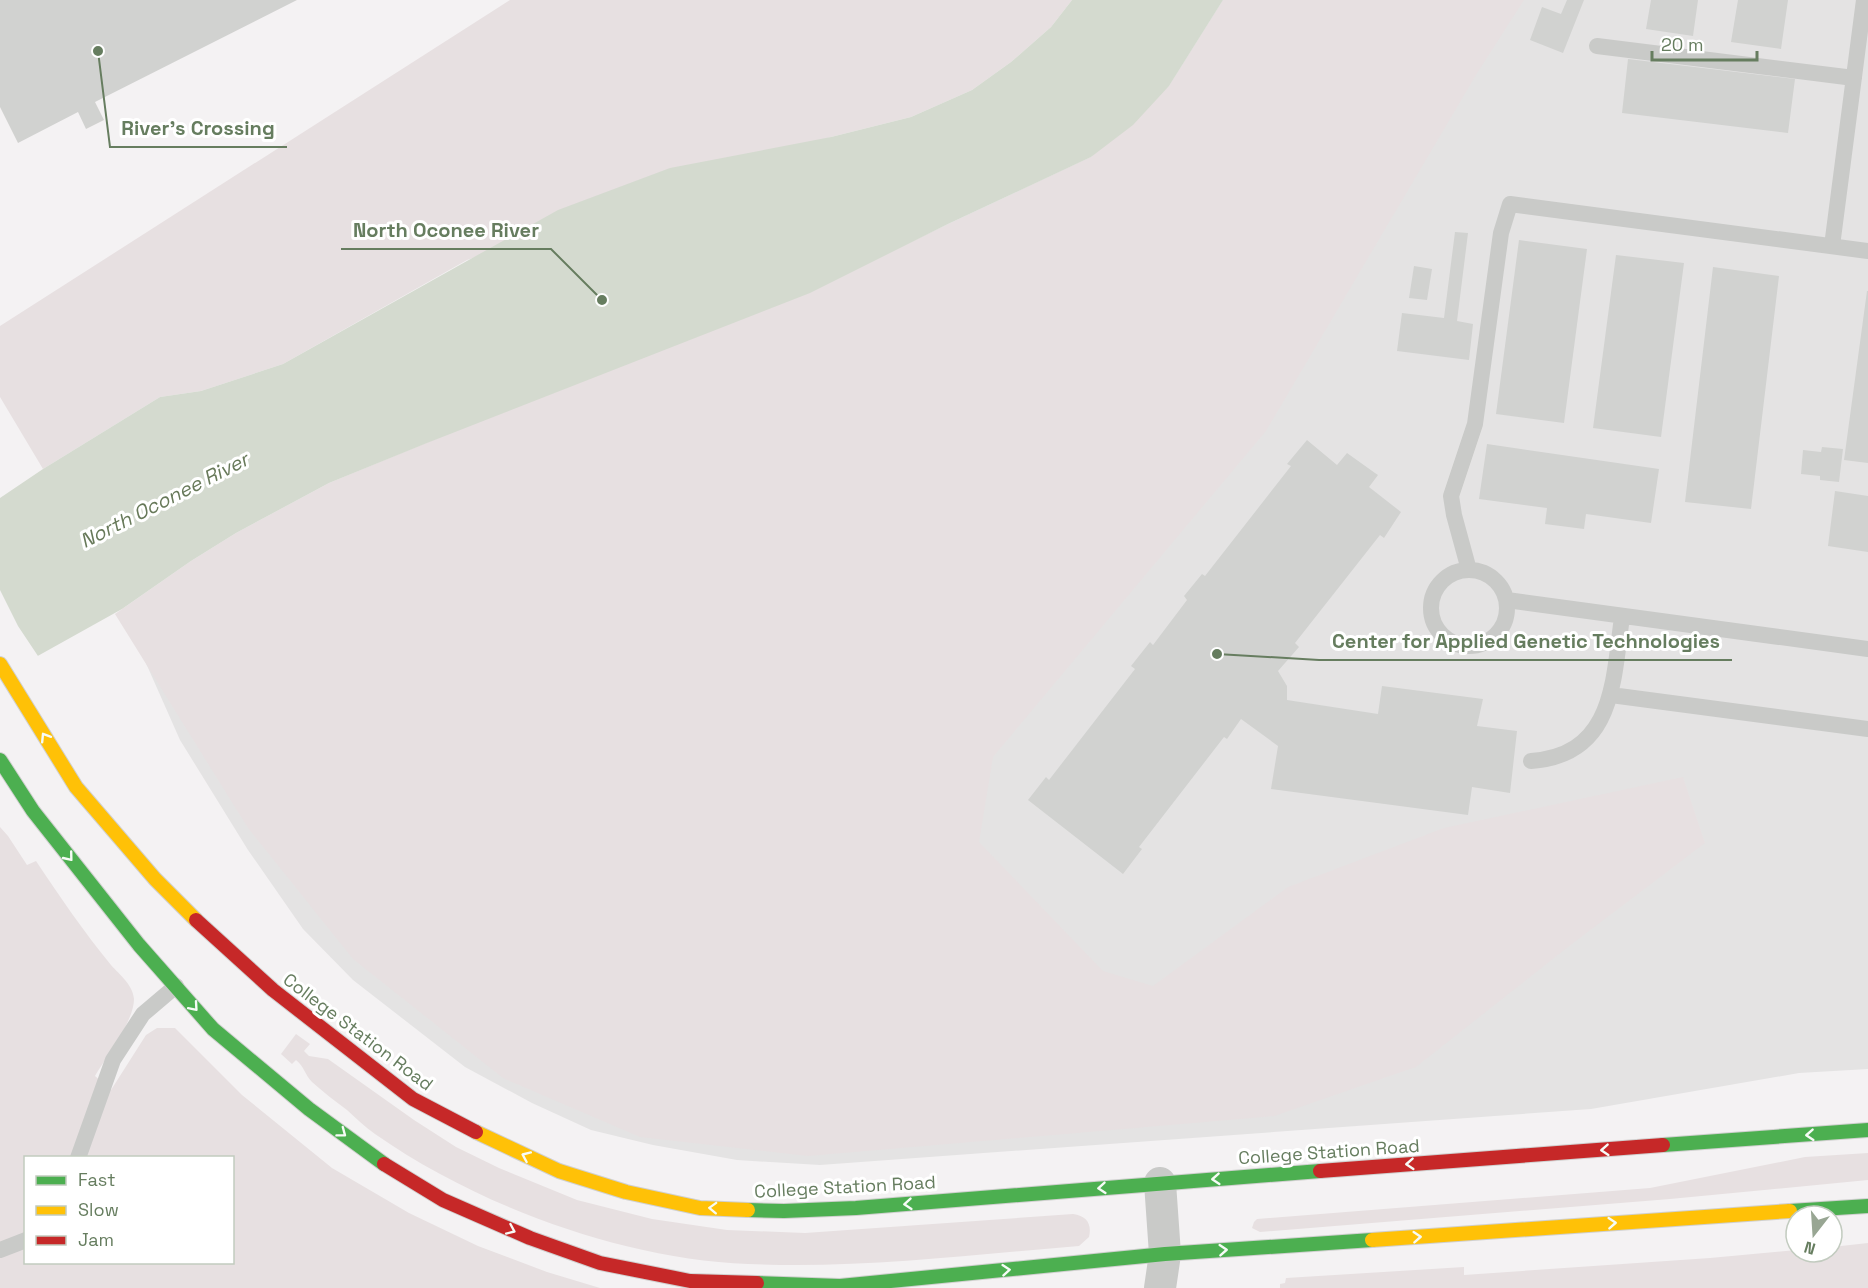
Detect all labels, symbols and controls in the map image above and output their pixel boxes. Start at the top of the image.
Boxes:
scale bar [1652,24,1757,62]
text: 20 m [1661,33,1704,56]
callout: River's Crossing [110,109,287,147]
text: River's Crossing [121,115,275,141]
callout: North Oconee River [341,211,551,249]
text: North Oconee River [353,217,539,243]
water label: North Oconee River [75,445,255,554]
callout: Center for Applied Genetic Technologies [1319,622,1732,660]
text: Center for Applied Genetic Technologies [1332,628,1720,654]
one-way arrow [42,733,53,744]
one-way arrow [62,850,73,861]
street label: College Station Road [279,968,438,1095]
one-way arrow [187,1000,198,1011]
one-way arrow [335,1126,346,1137]
one-way arrow [1805,1128,1814,1141]
street label: College Station Road [1238,1134,1420,1169]
one-way arrow [1600,1143,1609,1156]
one-way arrow [521,1152,532,1164]
legend [24,1156,234,1264]
one-way arrow [1406,1158,1415,1171]
text: Fast [78,1168,115,1191]
street label: College Station Road [754,1170,936,1203]
one-way arrow [1211,1172,1220,1185]
one-way arrow [1097,1181,1106,1194]
one-way arrow [903,1197,912,1210]
text: Slow [78,1198,119,1221]
one-way arrow [708,1202,717,1215]
north arrow [1784,1204,1844,1264]
one-way arrow [1608,1217,1617,1230]
one-way arrow [504,1223,515,1235]
text: Jam [78,1228,114,1251]
one-way arrow [1413,1230,1422,1243]
text: N [1802,1236,1818,1259]
one-way arrow [1218,1244,1227,1257]
one-way arrow [1001,1264,1010,1277]

